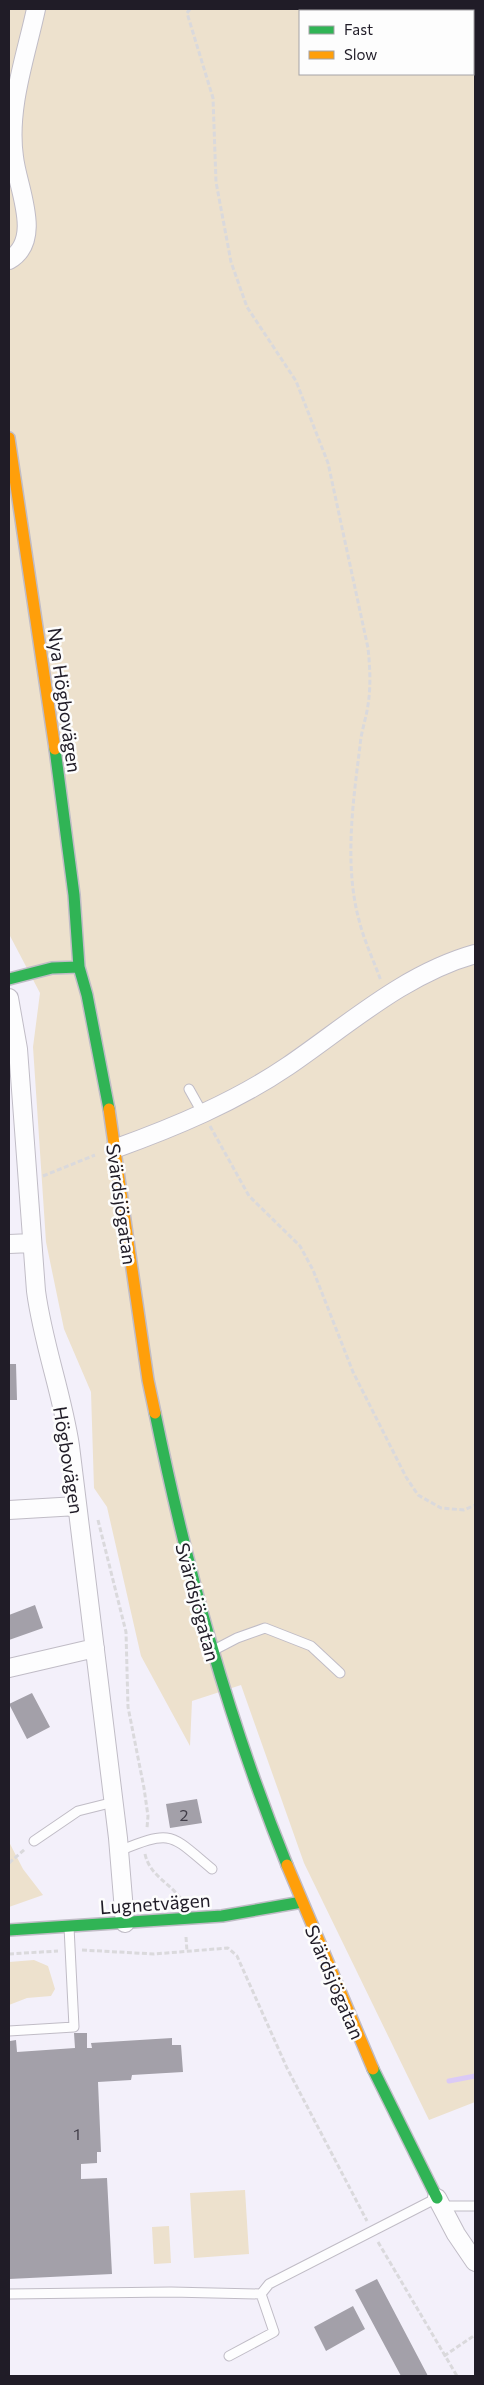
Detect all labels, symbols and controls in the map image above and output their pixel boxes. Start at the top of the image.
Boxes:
legend [299,10,474,75]
text: Fast [344,20,373,38]
text: Slow [344,45,377,63]
street label: Nya Högbovägen [43,626,87,774]
street label: Svärdsjögatan [102,1142,142,1266]
street label: Högbovägen [49,1405,89,1515]
street label: Svärdsjögatan [171,1540,225,1664]
house number: 2 [180,1805,189,1824]
street label: Lugnetvägen [99,1888,211,1918]
street label: Svärdsjögatan [301,1921,369,2043]
house number: 1 [74,2124,80,2143]

